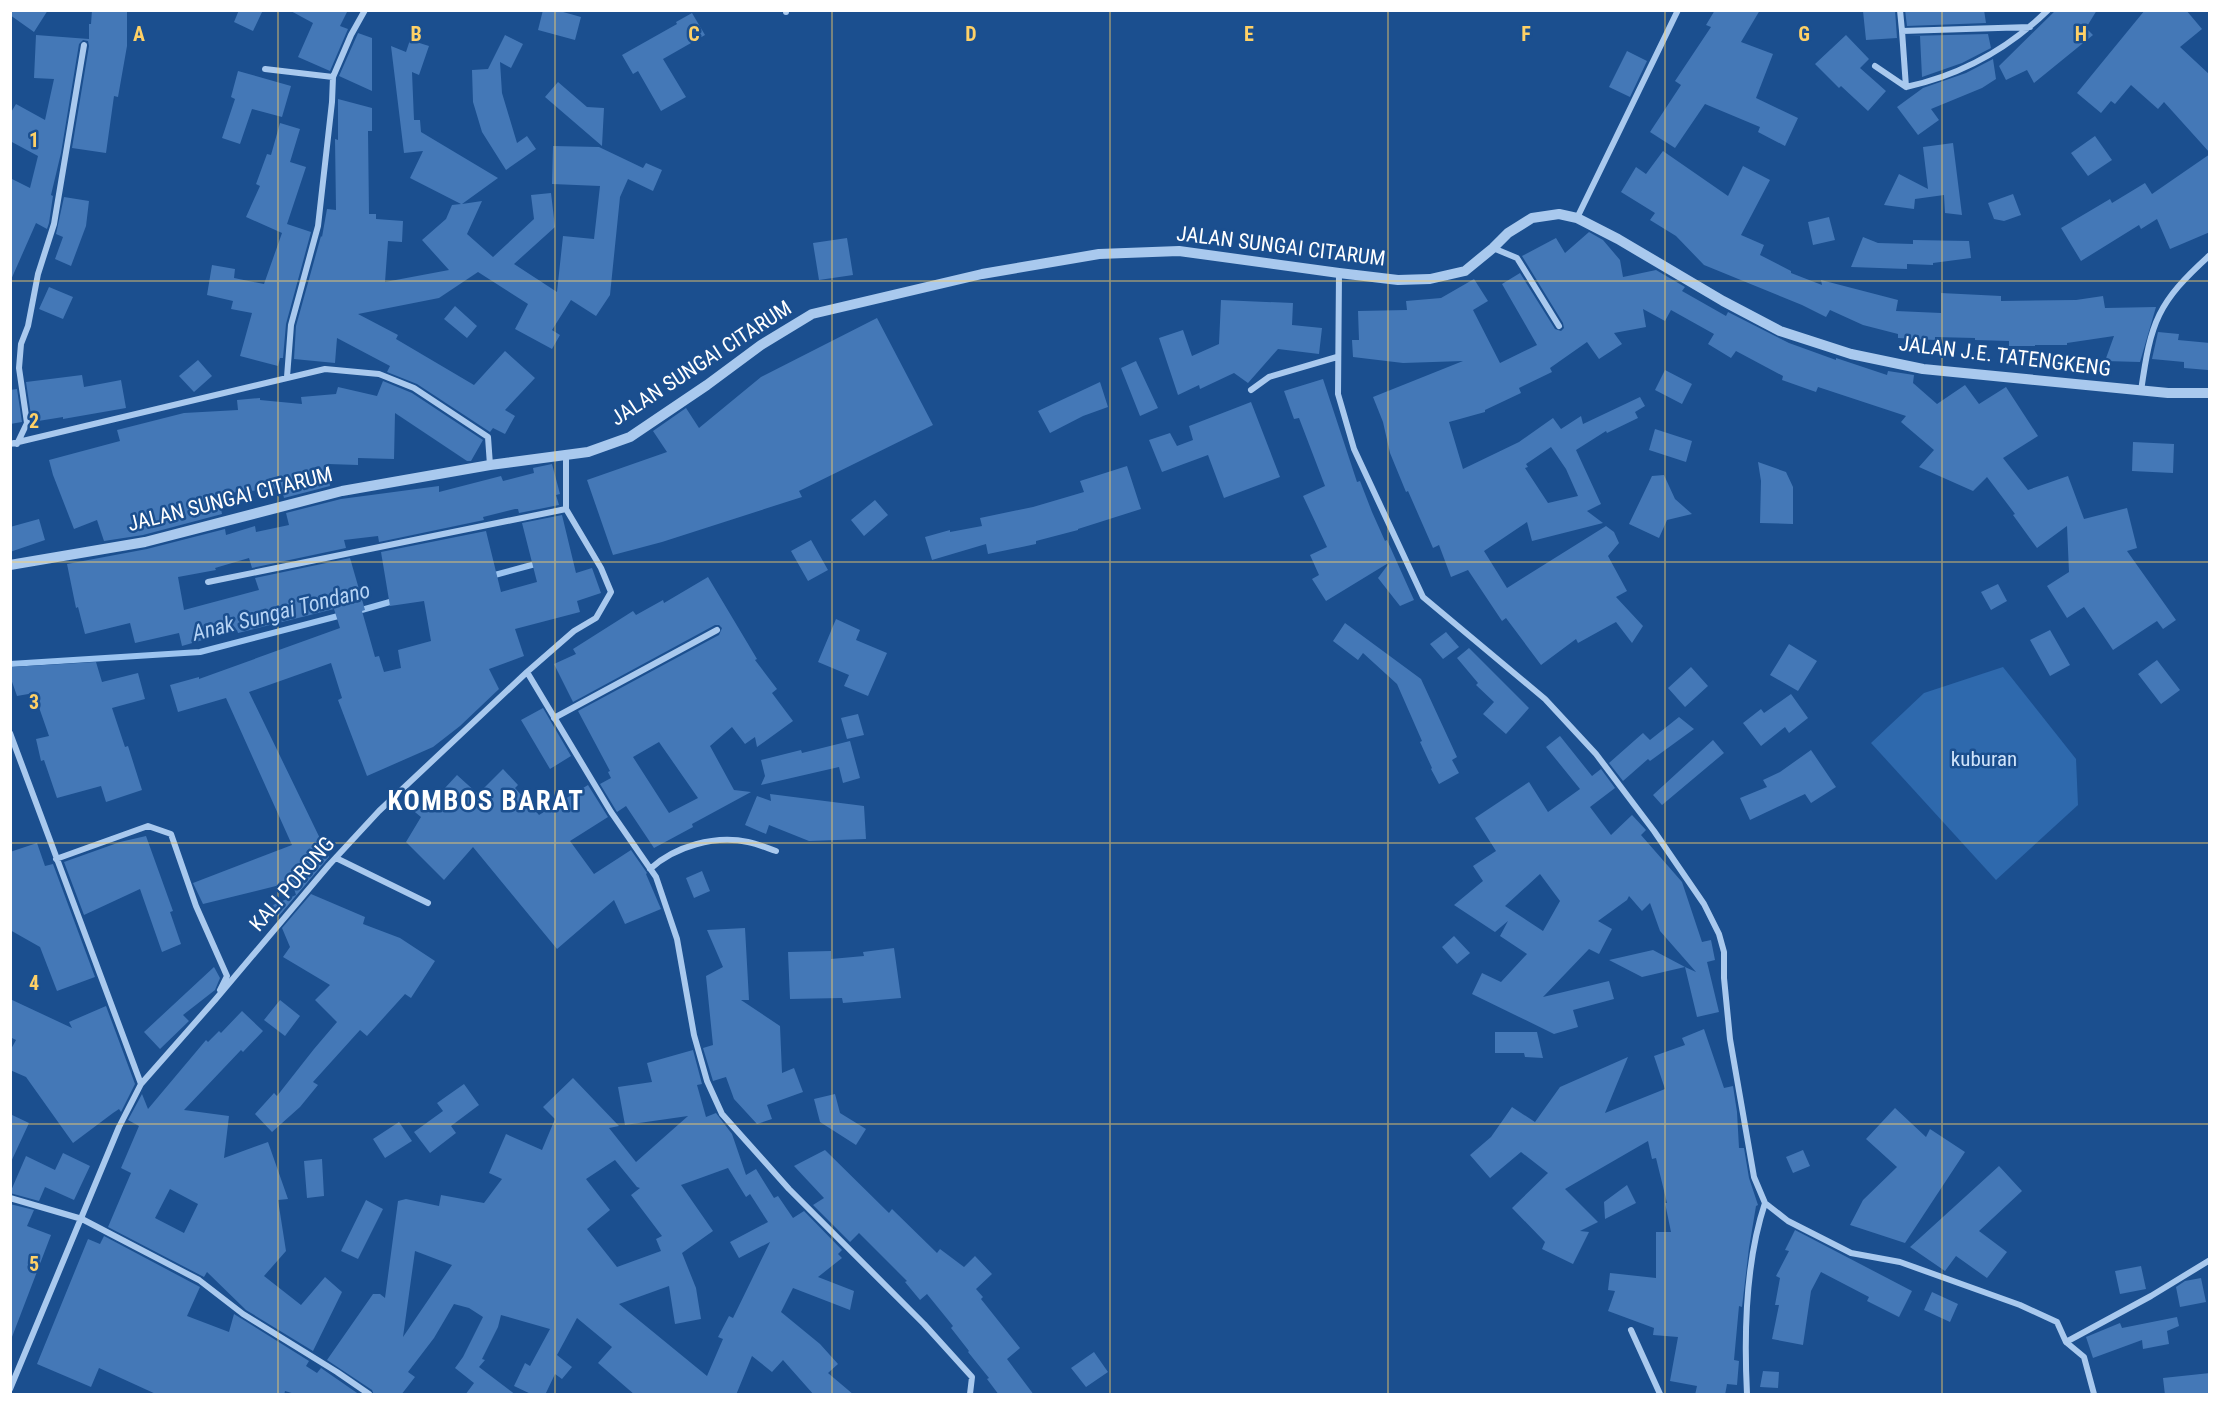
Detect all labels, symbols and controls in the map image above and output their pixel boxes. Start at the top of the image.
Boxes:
text: A [133,22,145,46]
text: B [410,22,422,46]
text: C [688,22,700,46]
text: D [965,22,977,46]
text: E [1244,22,1254,46]
text: F [1521,22,1531,46]
text: G [1798,22,1810,46]
text: H [2075,22,2087,46]
text: 1 [29,128,39,152]
street label: JALAN SUNGAI CITARUM [1175,221,1387,271]
street label: JALAN SUNGAI CITARUM [606,296,796,430]
street label: JALAN J.E. TATENGKENG [1898,331,2112,381]
text: 2 [29,409,39,433]
street label: JALAN SUNGAI CITARUM [125,462,335,536]
water label: Anak Sungai Tondano [189,577,373,646]
text: 3 [29,690,39,714]
park label: kuburan [1951,747,2017,771]
district label: KOMBOS BARAT [388,785,584,817]
street label: KALI PORONG [245,832,339,936]
text: 4 [29,971,39,995]
text: 5 [29,1252,39,1276]

